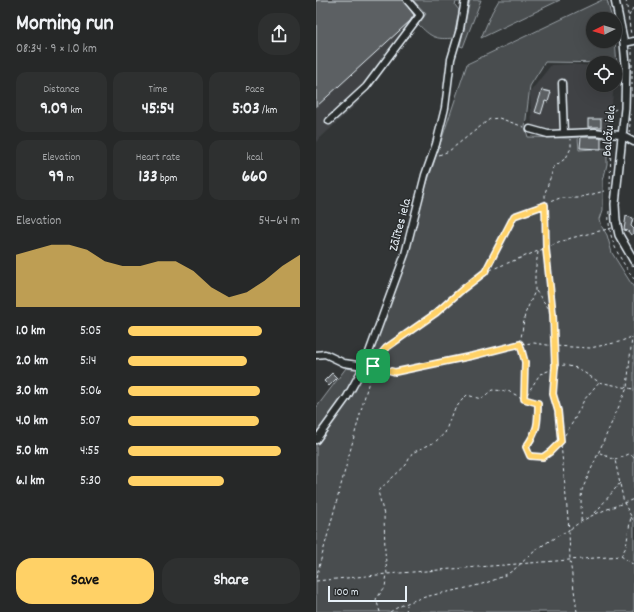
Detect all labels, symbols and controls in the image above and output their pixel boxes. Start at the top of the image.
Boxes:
text: Morning run [16,9,114,40]
north arrow [586,12,622,48]
map controls [586,12,622,92]
button: share [258,13,300,55]
text: 08:34 · 9 × 1.0 km [16,40,97,59]
button: locate [586,56,622,92]
text: Distance [43,82,79,98]
text: Time [149,82,167,98]
text: Pace [245,82,264,98]
text: 9.09 [40,98,68,122]
text: 45:54 [142,98,174,122]
text: 5:03 [232,98,260,122]
text: km [68,103,82,119]
text: /km [260,103,277,119]
street label: Baložu iela [598,104,622,157]
text: Elevation [42,150,80,166]
text: Heart rate [136,150,180,166]
text: kcal [246,150,263,166]
text: 99 [49,166,64,190]
text: 133 [139,166,157,190]
text: 660 [242,166,268,190]
text: m [64,171,74,187]
text: bpm [157,171,177,187]
street label: Zālītes iela [385,196,417,254]
text: Elevation [16,212,61,231]
text: 54–64 m [258,212,300,231]
text: 1.0 km [16,322,45,341]
text: 5:05 [80,322,101,341]
pin [356,349,390,383]
text: 2.0 km [16,352,48,371]
text: 5:14 [80,352,96,371]
icon: arrive [362,355,384,377]
text: 3.0 km [16,382,48,401]
text: 5:06 [80,382,102,401]
text: 4.0 km [16,412,48,431]
text: 5:07 [80,412,100,431]
text: 5.0 km [16,442,49,461]
text: 4:55 [80,442,100,461]
text: 6.1 km [16,472,45,491]
text: 5:30 [80,472,101,491]
button: Save [16,558,154,604]
button: Share [162,558,300,604]
scale bar [328,584,407,603]
text: 100 m [334,585,358,601]

